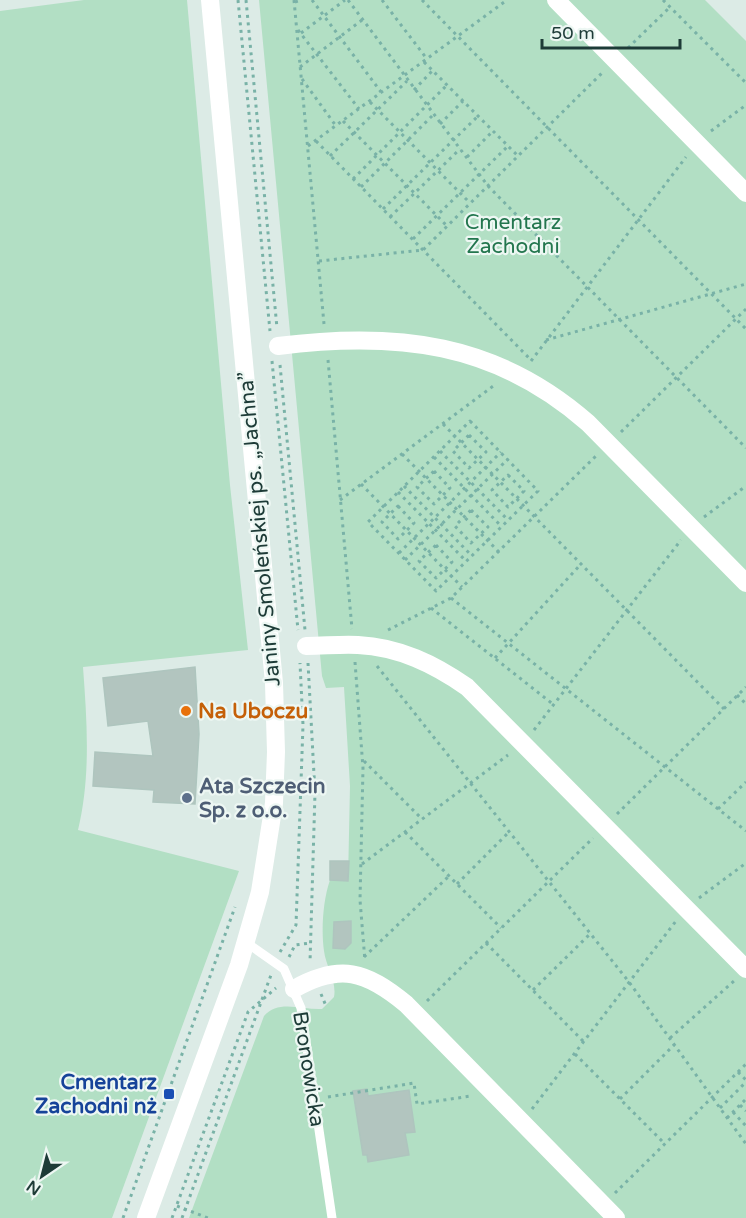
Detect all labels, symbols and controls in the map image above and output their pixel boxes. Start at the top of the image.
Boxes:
scale bar [542,12,680,50]
text: 50 m [551,22,595,44]
park label: Cmentarz Zachodni [465,210,561,259]
street label: Janiny Smoleńskiej ps. „Jachna” [233,370,286,687]
place label: Na Uboczu [198,699,308,724]
marker: Na Uboczu [179,704,193,718]
place label: Ata Szczecin Sp. z o.o. [199,774,326,823]
marker: Ata Szczecin Sp. z o.o. [180,791,194,805]
street label: Bronowicka [287,1010,330,1129]
place label: Cmentarz Zachodni nż [35,1070,158,1119]
marker: Cmentarz Zachodni nż [162,1087,176,1101]
north arrow [12,1146,72,1206]
text: N [23,1176,45,1199]

